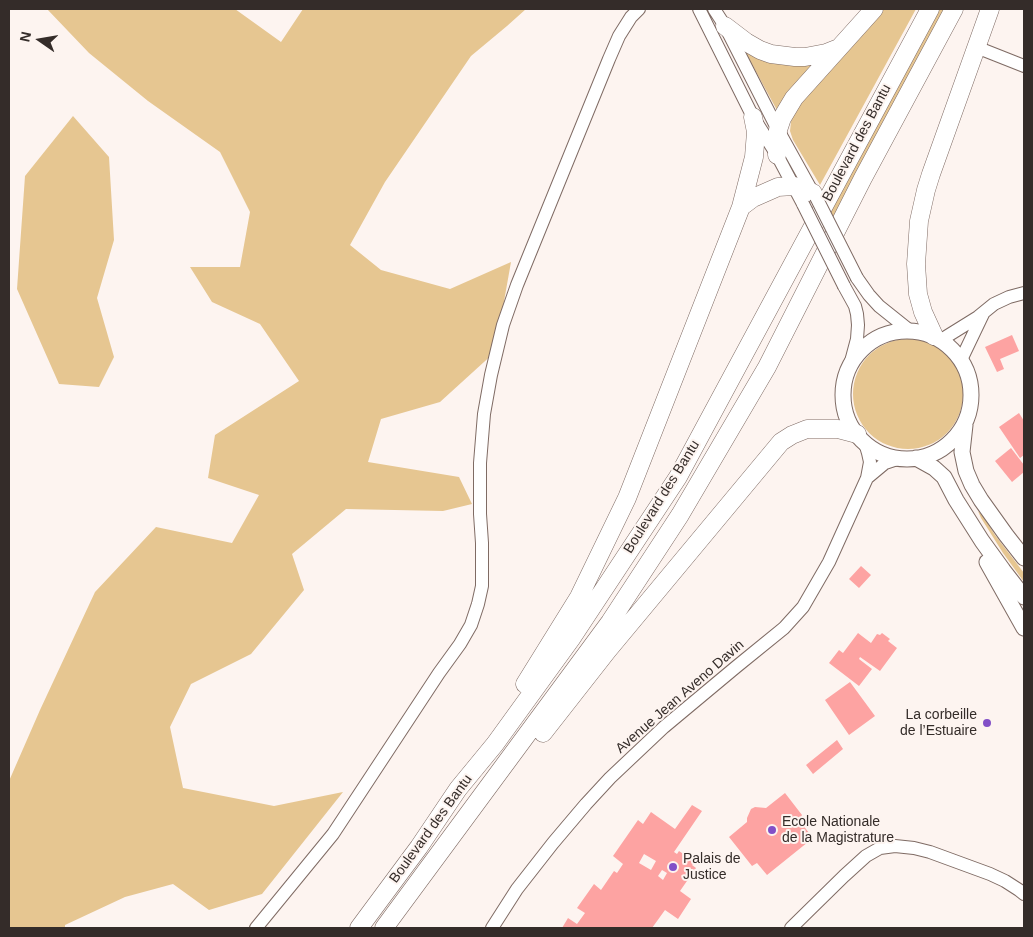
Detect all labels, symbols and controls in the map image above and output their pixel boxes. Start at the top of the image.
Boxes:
north arrow [15,15,65,65]
text: N [16,30,34,43]
street label: Boulevard des Bantu [819,82,895,204]
street label: Boulevard des Bantu [620,437,704,557]
street label: Avenue Jean Aveno Davin [612,637,748,757]
place label: La corbeille de l’Estuaire [900,707,977,740]
marker: La corbeille de l’Estuaire [981,717,993,729]
street label: Boulevard des Bantu [386,771,476,887]
place label: Ecole Nationale de la Magistrature [782,814,894,846]
marker: Ecole Nationale de la Magistrature [766,824,778,836]
place label: Palais de Justice [683,851,741,884]
marker: Palais de Justice [667,861,679,873]

